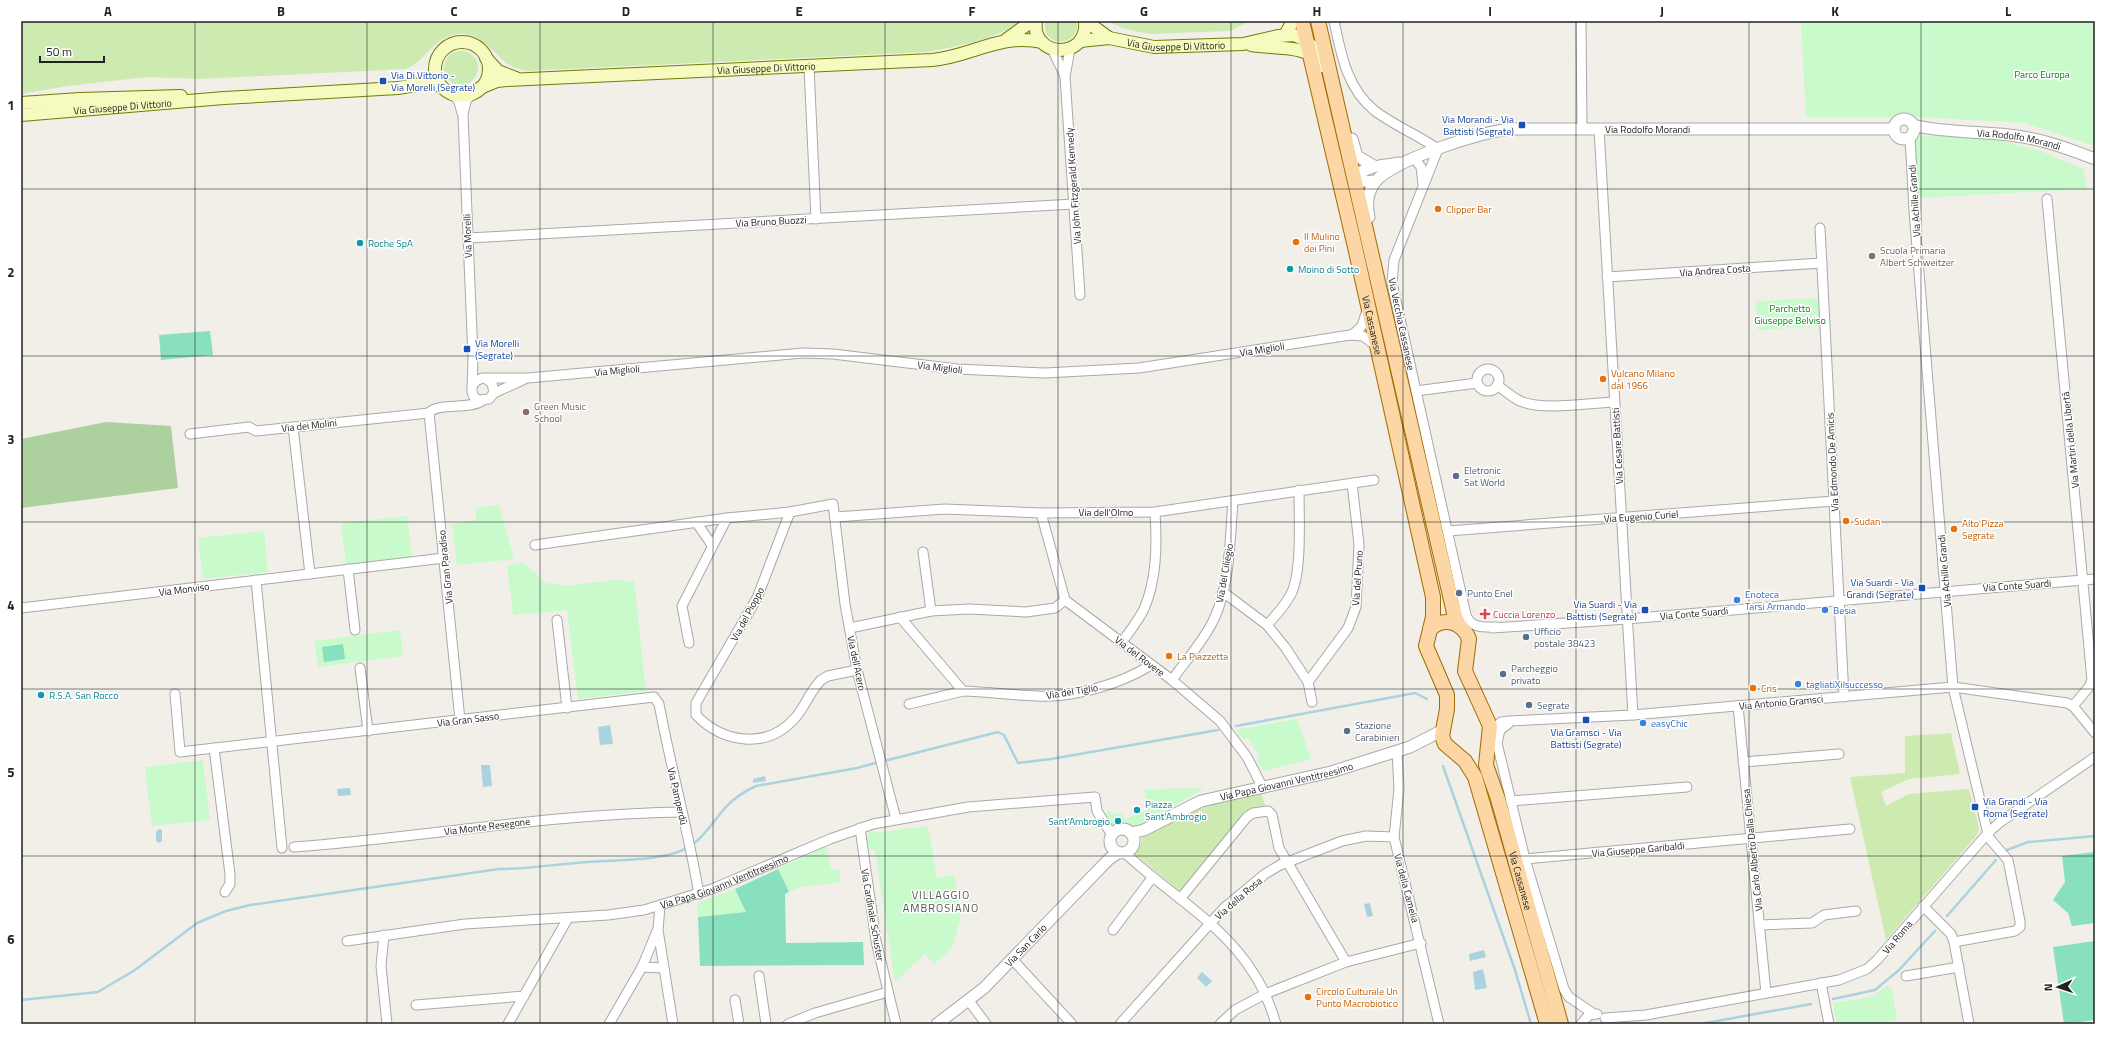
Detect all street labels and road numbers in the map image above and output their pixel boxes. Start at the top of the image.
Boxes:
street label: Via Giuseppe Di Vittorio [1126,35,1226,55]
street label: Via Giuseppe Di Vittorio [717,58,816,78]
street label: Via Giuseppe Di Vittorio [73,95,172,119]
street label: Via Rodolfo Morandi [1605,122,1690,137]
street label: Via Rodolfo Morandi [1976,125,2063,154]
street label: Via John Fitzgerald Kennedy [1062,127,1085,245]
street label: Via Achille Grandi [1904,164,1925,238]
street label: Via Bruno Buozzi [735,212,807,231]
street label: Via Morelli [459,214,476,258]
street label: Via Andrea Costa [1679,261,1751,280]
street label: Via Vecchia Cassanese [1384,277,1419,372]
street label: Via Cassanese [1358,294,1386,356]
street label: Via Miglioli [1239,339,1286,360]
street label: Via Miglioli [917,357,963,378]
street label: Via Miglioli [594,361,640,380]
street label: Via Martiri della Libertà [2058,391,2083,489]
street label: Via Cesare Battisti [1608,407,1627,485]
street label: Via Edmondo De Amicis [1822,412,1843,512]
street label: Via dei Molini [281,415,338,436]
street label: Via dell'Olmo [1079,505,1133,520]
street label: Via Eugenio Curiel [1603,506,1679,527]
street label: Via Gran Paradiso [434,529,457,605]
street label: Via Achille Grandi [1934,534,1955,608]
street label: Via del Ciliegio [1212,542,1237,604]
street label: Via del Pruno [1348,550,1367,606]
street label: Via Conte Suardi [1982,576,2052,595]
street label: Via Monviso [158,579,210,600]
street label: Via del Pioppo [727,585,768,644]
street label: Via Conte Suardi [1659,603,1729,624]
street label: Via del Rovere [1111,633,1168,680]
street label: Via dell'Acero [843,634,870,692]
street label: Via del Tiglio [1045,680,1099,703]
street label: Via Antonio Gramsci [1738,691,1824,714]
street label: Via Gran Sasso [436,708,500,731]
street label: Via Papa Giovanni Ventitreesimo [1219,758,1355,805]
street label: Via Pamperdù [664,766,691,826]
street label: Via Carlo Alberto Dalla Chiesa [1739,788,1766,912]
street label: Via Monte Resegone [443,814,531,839]
street label: Via Giuseppe Garibaldi [1591,838,1685,861]
street label: Via Cassanese [1505,850,1536,912]
street label: Via Papa Giovanni Ventitreesimo [658,851,791,913]
street label: Via della Camelia [1390,852,1423,924]
street label: Via Cardinale Schuster [857,868,888,963]
street label: Via della Rosa [1211,874,1265,923]
street label: Via Roma [1879,917,1916,957]
street label: Via San Carlo [1002,921,1050,970]

